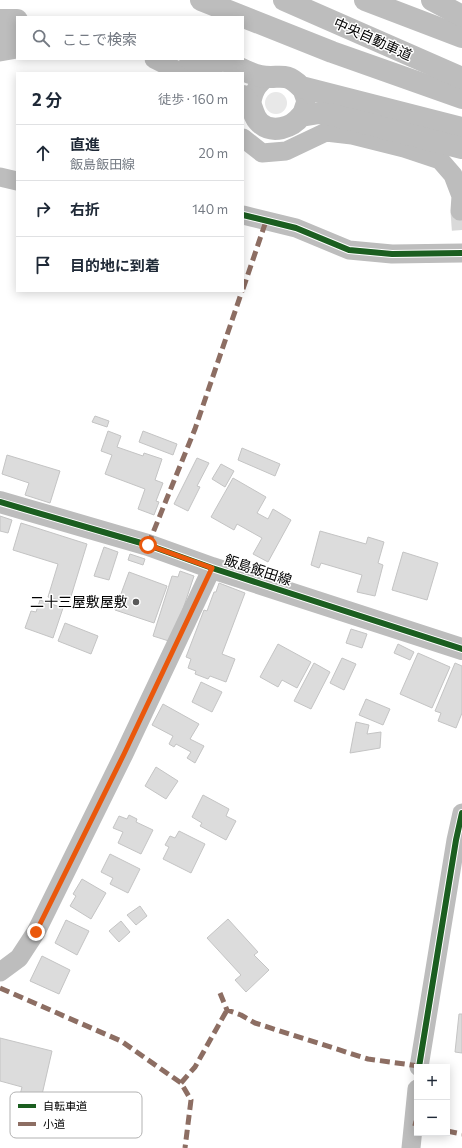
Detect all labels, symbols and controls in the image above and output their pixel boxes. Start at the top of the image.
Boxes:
street label: 中央自動車道 [331,14,415,63]
search box [16,16,244,60]
icon: search [30,27,52,49]
text: ここで検索 [62,30,137,48]
text: 2 分 [32,89,62,110]
text: 徒歩 · 160 m [158,91,228,107]
text: 直進 [70,135,100,153]
icon: ahead [32,142,54,164]
text: 20 m [199,145,228,161]
text: 飯島飯田線 [70,156,135,172]
icon: right [32,198,54,220]
text: 右折 [70,200,100,218]
text: 140 m [192,201,228,217]
icon: arrive [32,254,54,276]
text: 目的地に到着 [70,256,160,274]
route start [139,536,157,554]
street label: 飯島飯田線 [222,551,294,588]
place label: 二十三屋敷屋敷 [30,593,128,610]
marker: 二十三屋敷屋敷 [131,597,141,607]
route end [27,923,45,941]
map controls [414,1064,450,1136]
button: + [414,1064,450,1100]
legend [10,1092,142,1138]
text: 自転車道 [43,1099,87,1112]
button: − [414,1100,450,1136]
text: 小道 [43,1117,65,1130]

